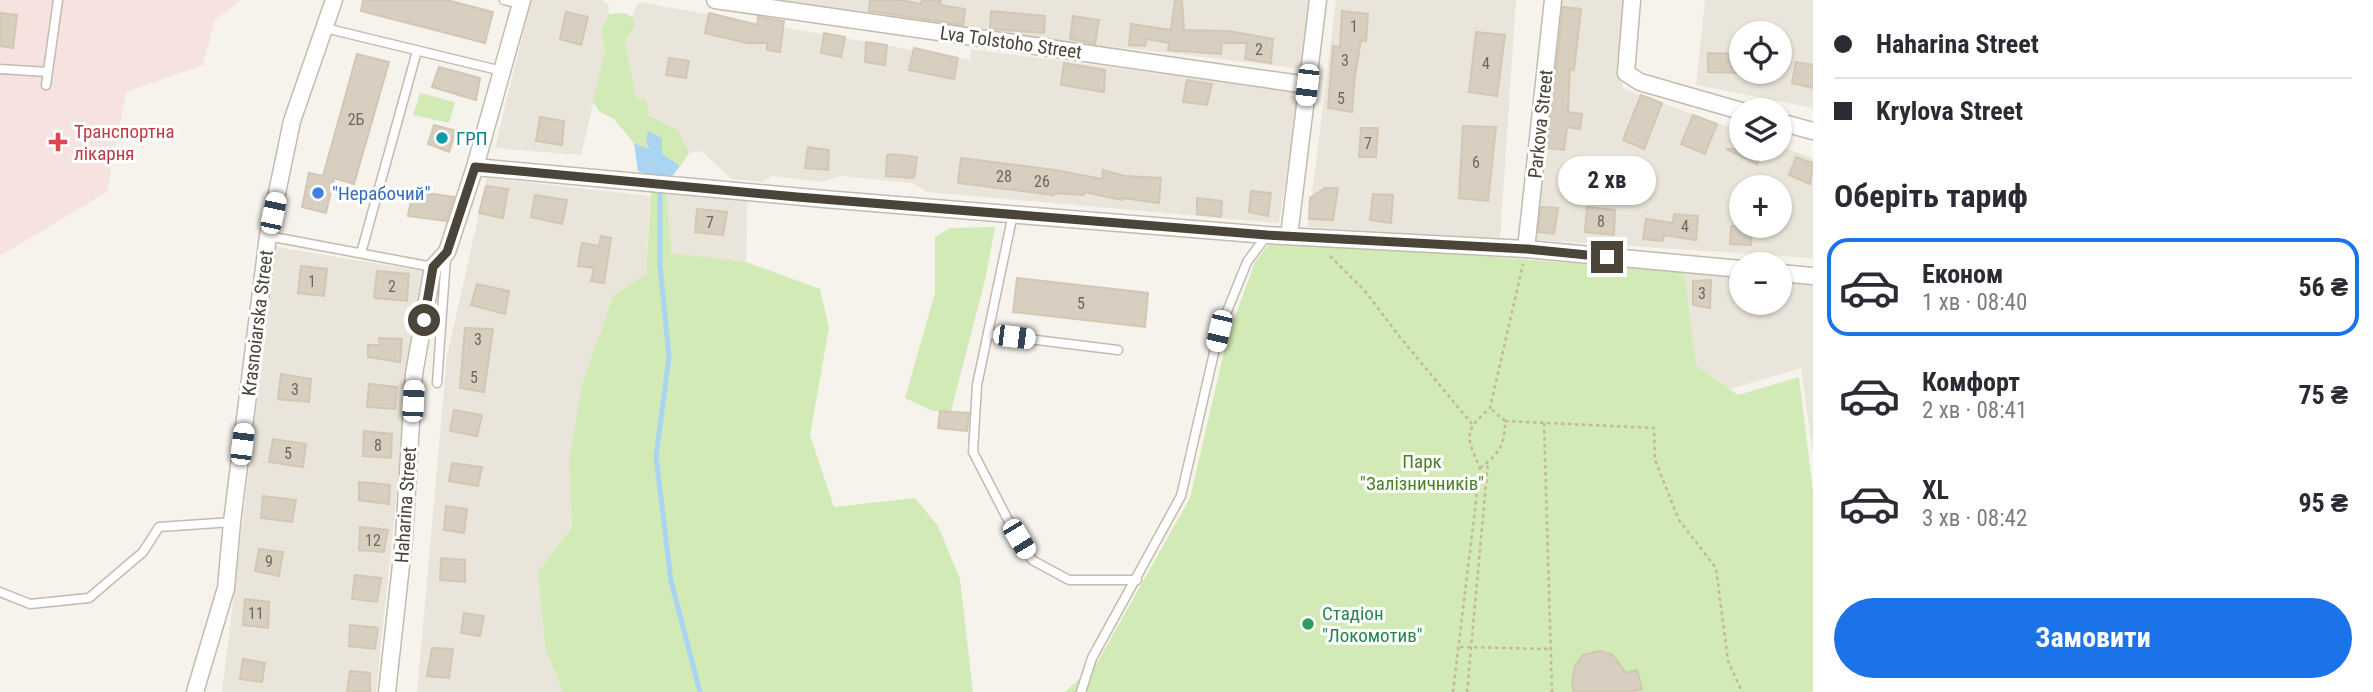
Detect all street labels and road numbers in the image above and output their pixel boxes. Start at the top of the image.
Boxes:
street label: Lva Tolstoho Street [939,21,1083,64]
street label: Parkova Street [1523,69,1558,180]
street label: Krasnoiarska Street [237,249,278,397]
street label: Haharina Street [390,446,421,564]

